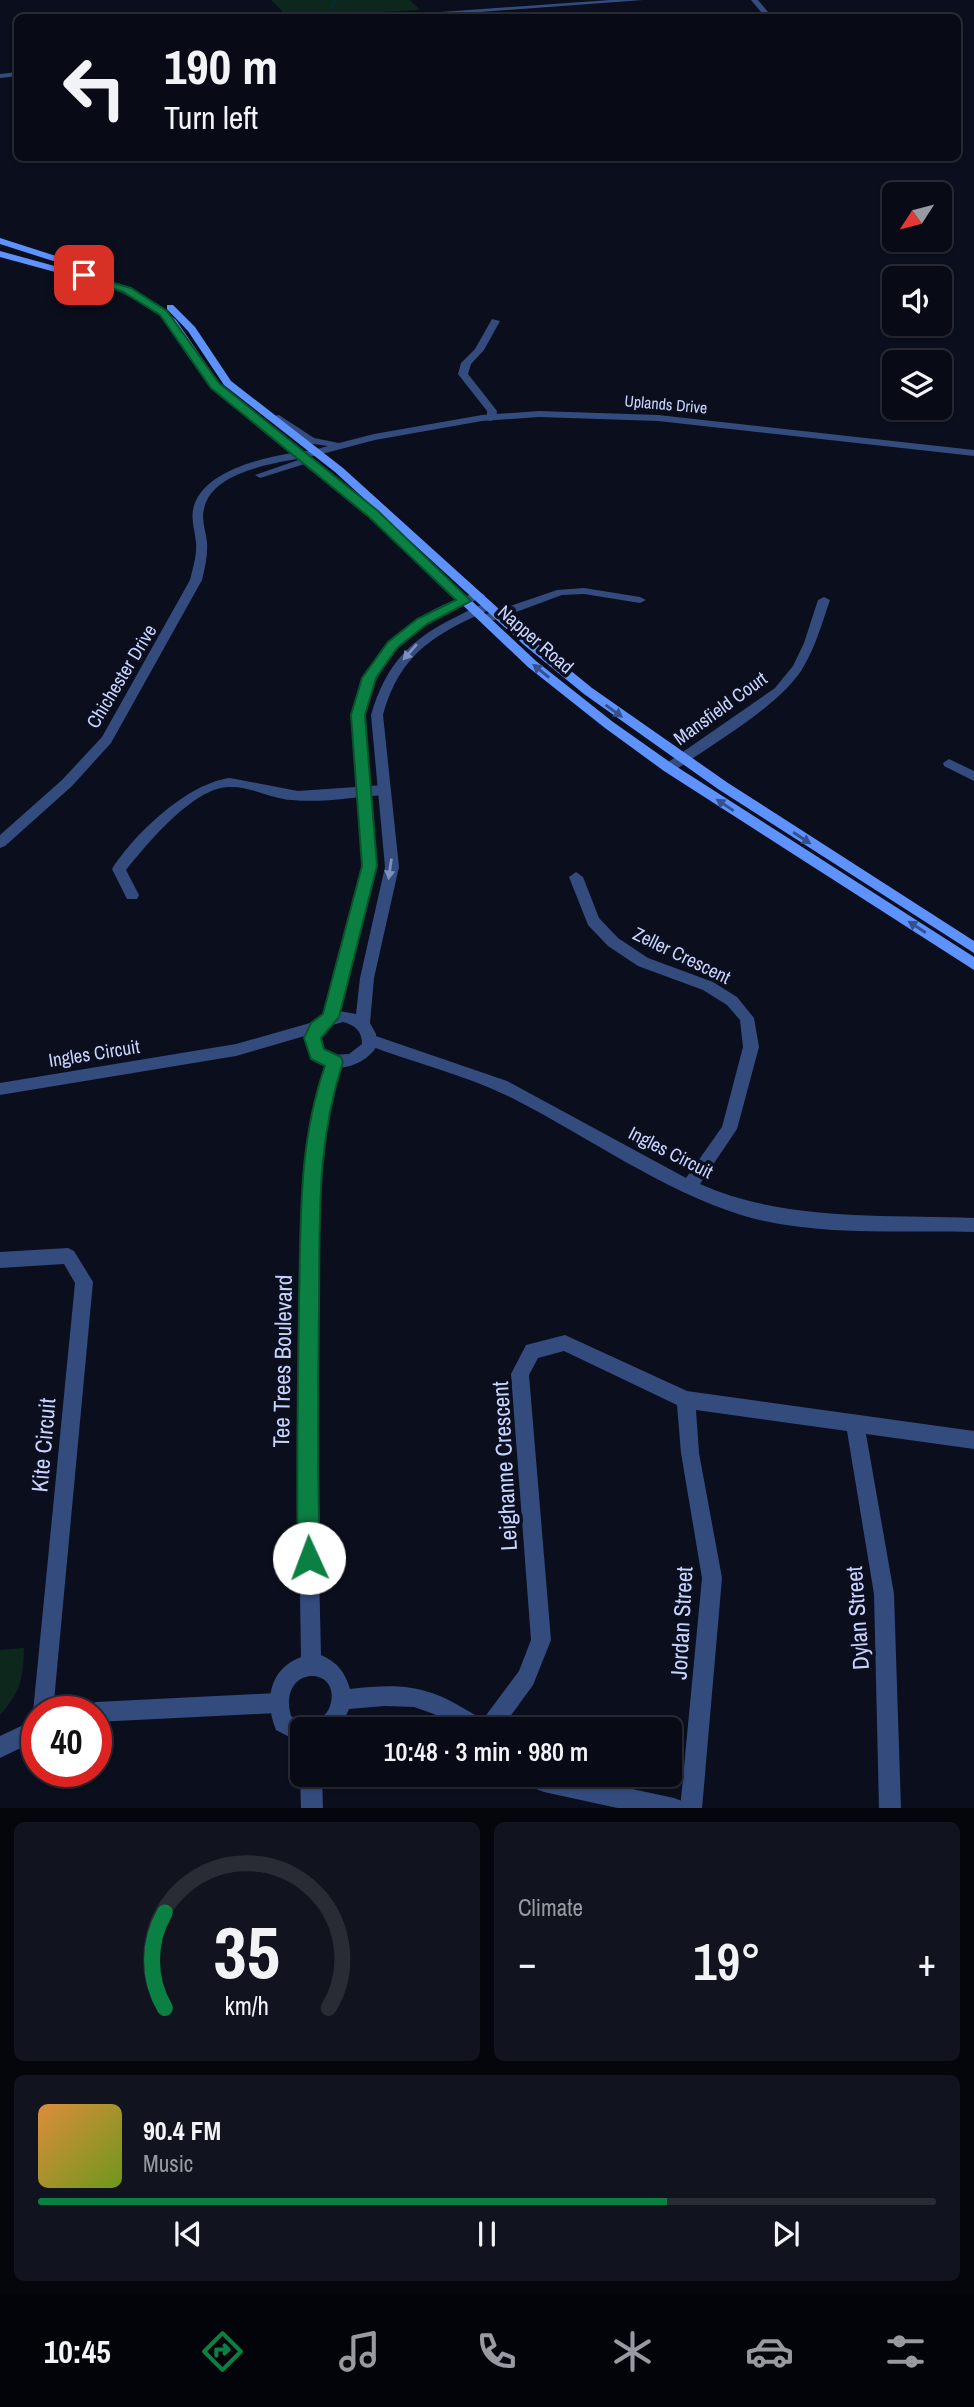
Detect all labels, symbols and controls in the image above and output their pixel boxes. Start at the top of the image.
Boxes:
text: 190 m [164,33,278,99]
icon: left [49,42,140,133]
text: Turn left [164,96,258,139]
north arrow [882,182,952,252]
map controls [882,182,952,420]
pin [54,245,114,305]
icon: arrive [65,256,103,294]
button: sound [882,266,952,336]
button: layers [882,350,952,420]
street label: Uplands Drive [624,389,708,419]
street label: Napper Road [493,599,579,679]
street label: Chichester Drive [80,619,162,733]
one-way arrow [402,643,418,661]
one-way arrow [533,664,550,679]
street label: Mansfield Court [668,665,773,751]
one-way arrow [605,703,623,717]
one-way arrow [716,798,734,812]
one-way arrow [793,831,812,844]
one-way arrow [384,858,395,880]
street label: Zeller Crescent [629,920,736,990]
one-way arrow [907,921,926,934]
street label: Ingles Circuit [47,1033,142,1073]
street label: Ingles Circuit [624,1120,718,1185]
street label: Tee Trees Boulevard [265,1274,299,1448]
street label: Leighanne Crescent [484,1380,524,1552]
street label: Kite Circuit [23,1397,63,1493]
position arrow [272,1521,346,1595]
street label: Dylan Street [838,1565,876,1671]
street label: Jordan Street [663,1566,699,1680]
speed limit sign: 40 [21,1696,112,1787]
text: 10:48 · 3 min · 980 m [384,1734,588,1769]
text: Climate [518,1892,583,1923]
text: 35 [214,1903,280,2001]
text: 19° [693,1926,761,1996]
text: − [518,1937,536,1988]
text: + [918,1937,936,1988]
text: km/h [225,1988,269,2022]
text: 90.4 FM [143,2113,221,2148]
text: Music [143,2148,193,2179]
icon: previous [169,2215,207,2253]
icon: pause [468,2215,506,2253]
icon: next [767,2215,805,2253]
icon: directions [198,2327,247,2376]
icon: music [335,2327,384,2376]
icon: phone [472,2327,521,2376]
icon: climate [608,2327,657,2376]
icon: car [745,2327,794,2376]
icon: filters [881,2327,930,2376]
text: 10:45 [44,2330,111,2373]

